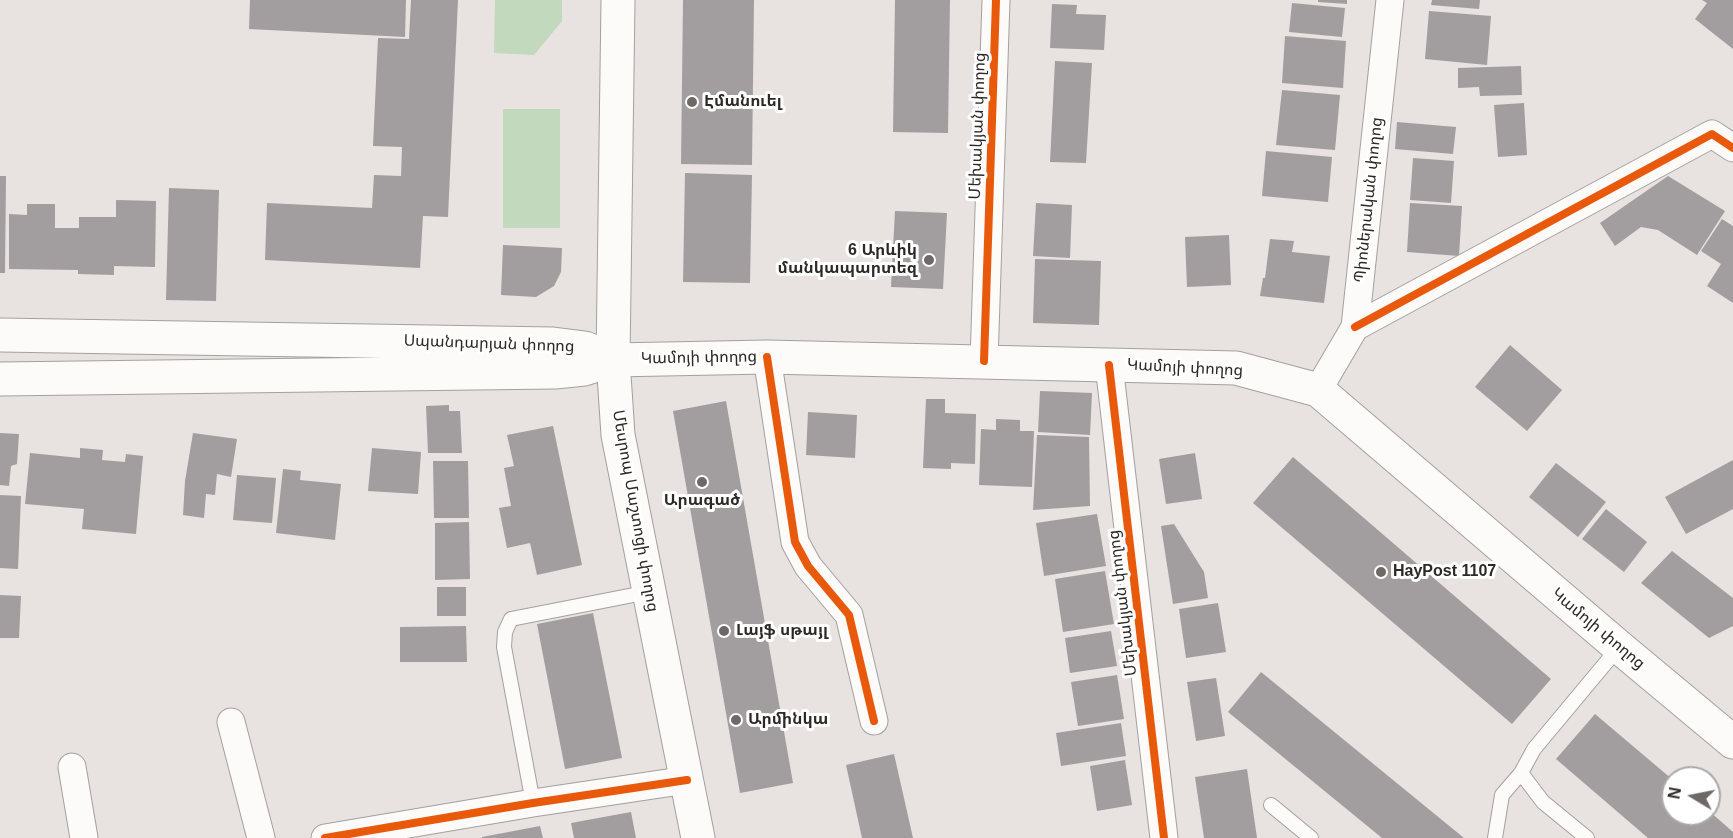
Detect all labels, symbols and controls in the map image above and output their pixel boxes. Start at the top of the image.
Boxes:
street label: Մեխակյան փողոց [966,52,990,200]
place label: Էմանուել [704,92,782,112]
marker: Էմանուել [685,95,699,109]
street label: Պիոներական փողոց [1351,116,1387,284]
place label: 6 Արևիկ մանկապարտեզ [778,241,917,279]
marker: 6 Արևիկ մանկապարտեզ [922,253,936,267]
street label: Սպանդարյան փողոց [403,331,575,357]
street label: Կամոյի փողոց [641,347,757,369]
street label: Կամոյի փողոց [1126,355,1244,381]
street label: Մեսրոպ Մաշտոցի փողոց [608,409,662,613]
marker: Արագած [695,475,709,489]
place label: Արագած [664,491,740,511]
street label: Մեխակյան փողոց [1105,529,1141,677]
place label: HayPost 1107 [1393,562,1496,582]
marker: HayPost 1107 [1374,565,1388,579]
street label: Կամոյի փողոց [1547,584,1649,674]
place label: Լայֆ սթայլ [736,621,828,641]
marker: Լայֆ սթայլ [717,624,731,638]
place label: Արմինկա [748,710,828,730]
marker: Արմինկա [729,713,743,727]
north arrow [1661,766,1721,826]
text: N [1665,786,1684,800]

